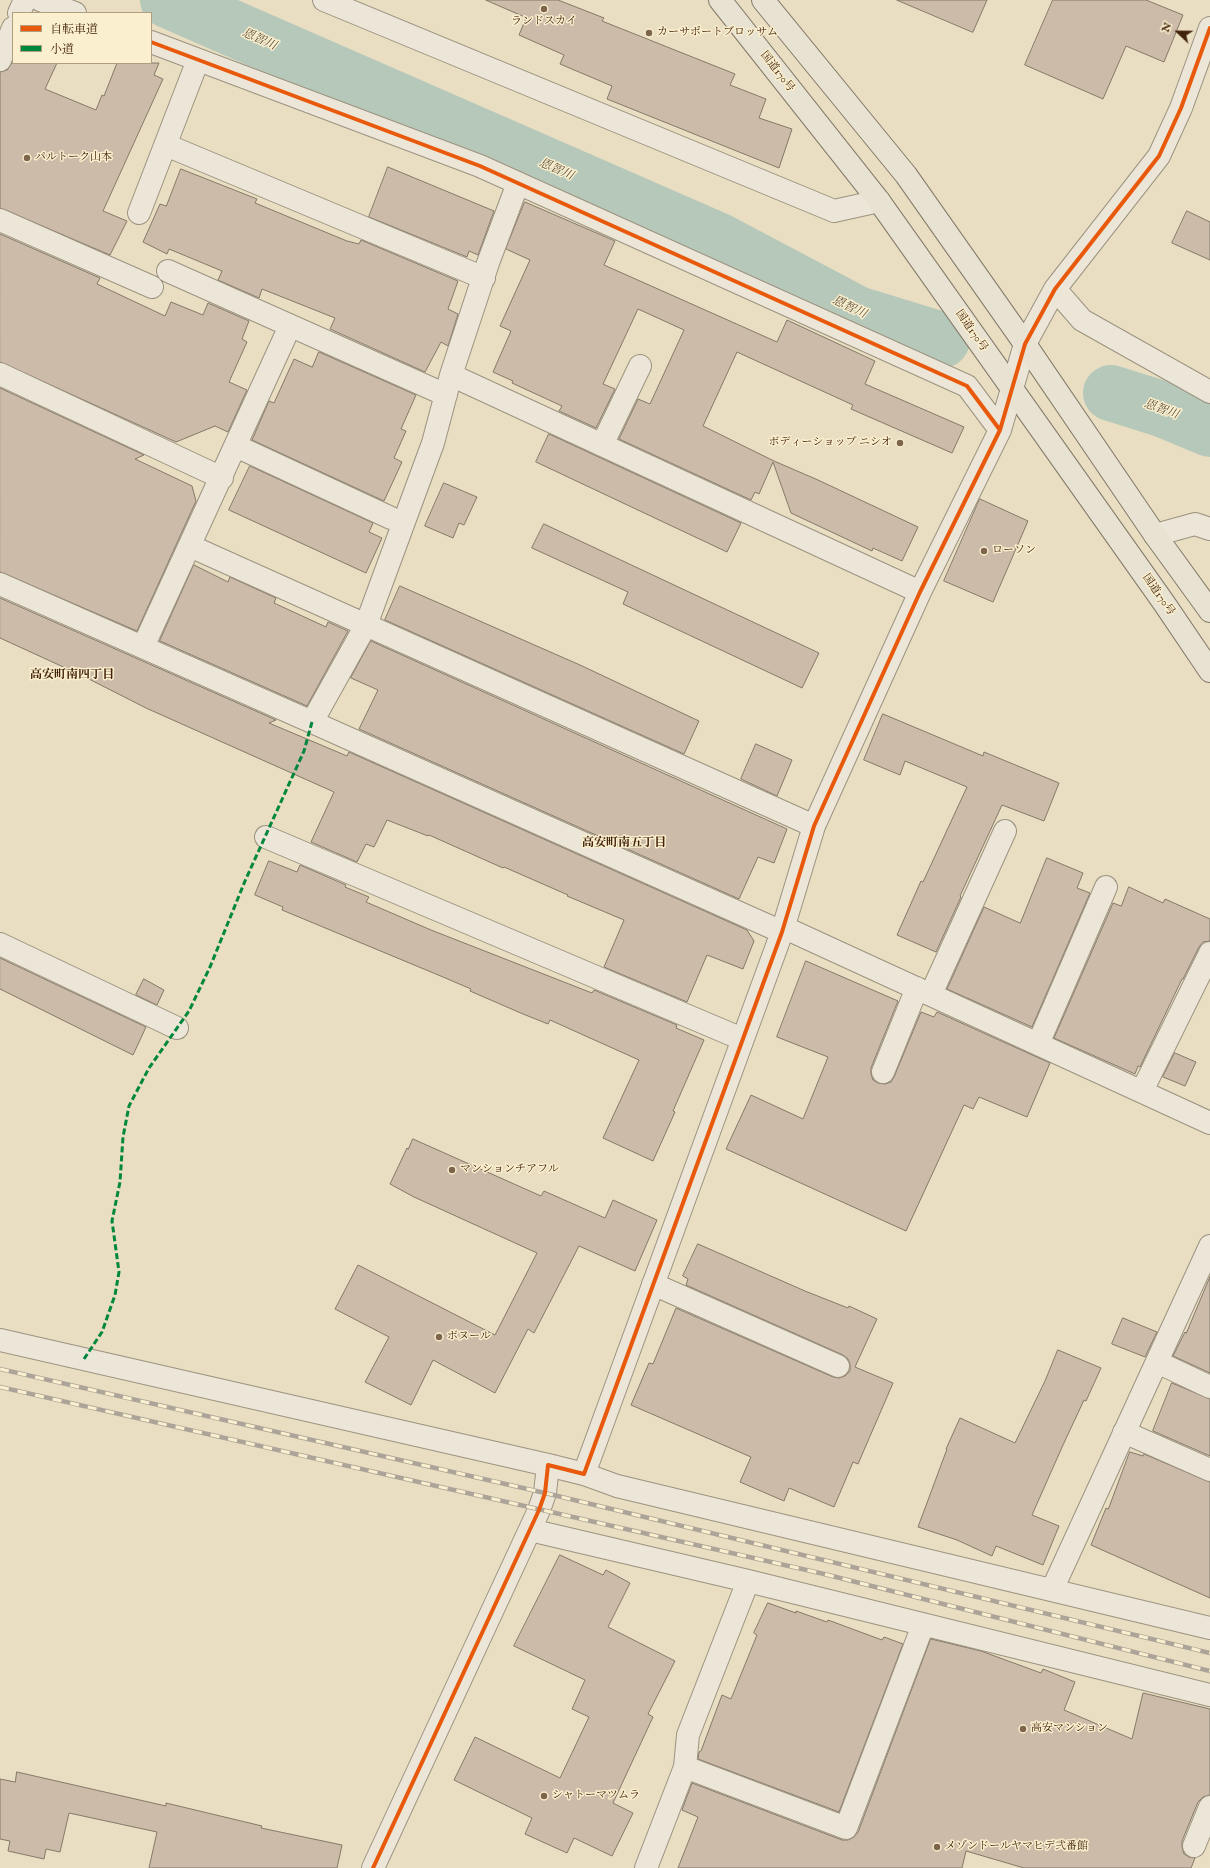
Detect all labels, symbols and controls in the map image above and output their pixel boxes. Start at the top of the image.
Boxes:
marker: ランドスカイ [539,4,549,14]
legend [12,12,152,64]
north arrow [1158,12,1198,52]
place label: ランドスカイ [511,15,577,29]
text: N [1159,20,1175,35]
text: 自転車道 [50,22,98,37]
water label: 恩智川 [240,26,278,54]
place label: カーサポートブロッサム [657,26,778,40]
marker: カーサポートブロッサム [644,28,654,38]
text: 小道 [50,42,74,57]
street label: 国道170号 [757,49,797,95]
place label: パルトーク山本 [35,151,112,165]
marker: パルトーク山本 [22,153,32,163]
water label: 恩智川 [537,156,575,184]
water label: 恩智川 [830,294,868,322]
street label: 国道170号 [952,308,990,354]
water label: 恩智川 [1142,397,1180,423]
place label: ボディーショップ ニシオ [769,436,892,450]
marker: ボディーショップ ニシオ [895,438,905,448]
place label: ローソン [992,544,1036,558]
marker: ローソン [979,546,989,556]
street label: 国道170号 [1139,572,1177,618]
district label: 高安町南四丁目 [30,669,114,683]
district label: 高安町南五丁目 [582,837,666,851]
place label: マンションチアフル [460,1163,559,1177]
marker: マンションチアフル [447,1165,457,1175]
place label: ボヌール [447,1330,491,1344]
marker: ボヌール [434,1332,444,1342]
place label: 高安マンション [1031,1722,1108,1736]
marker: 高安マンション [1018,1724,1028,1734]
place label: シャトーマツムラ [552,1789,640,1803]
marker: シャトーマツムラ [539,1791,549,1801]
place label: メゾンドールヤマヒデ弐番館 [945,1840,1088,1854]
marker: メゾンドールヤマヒデ弐番館 [932,1842,942,1852]

